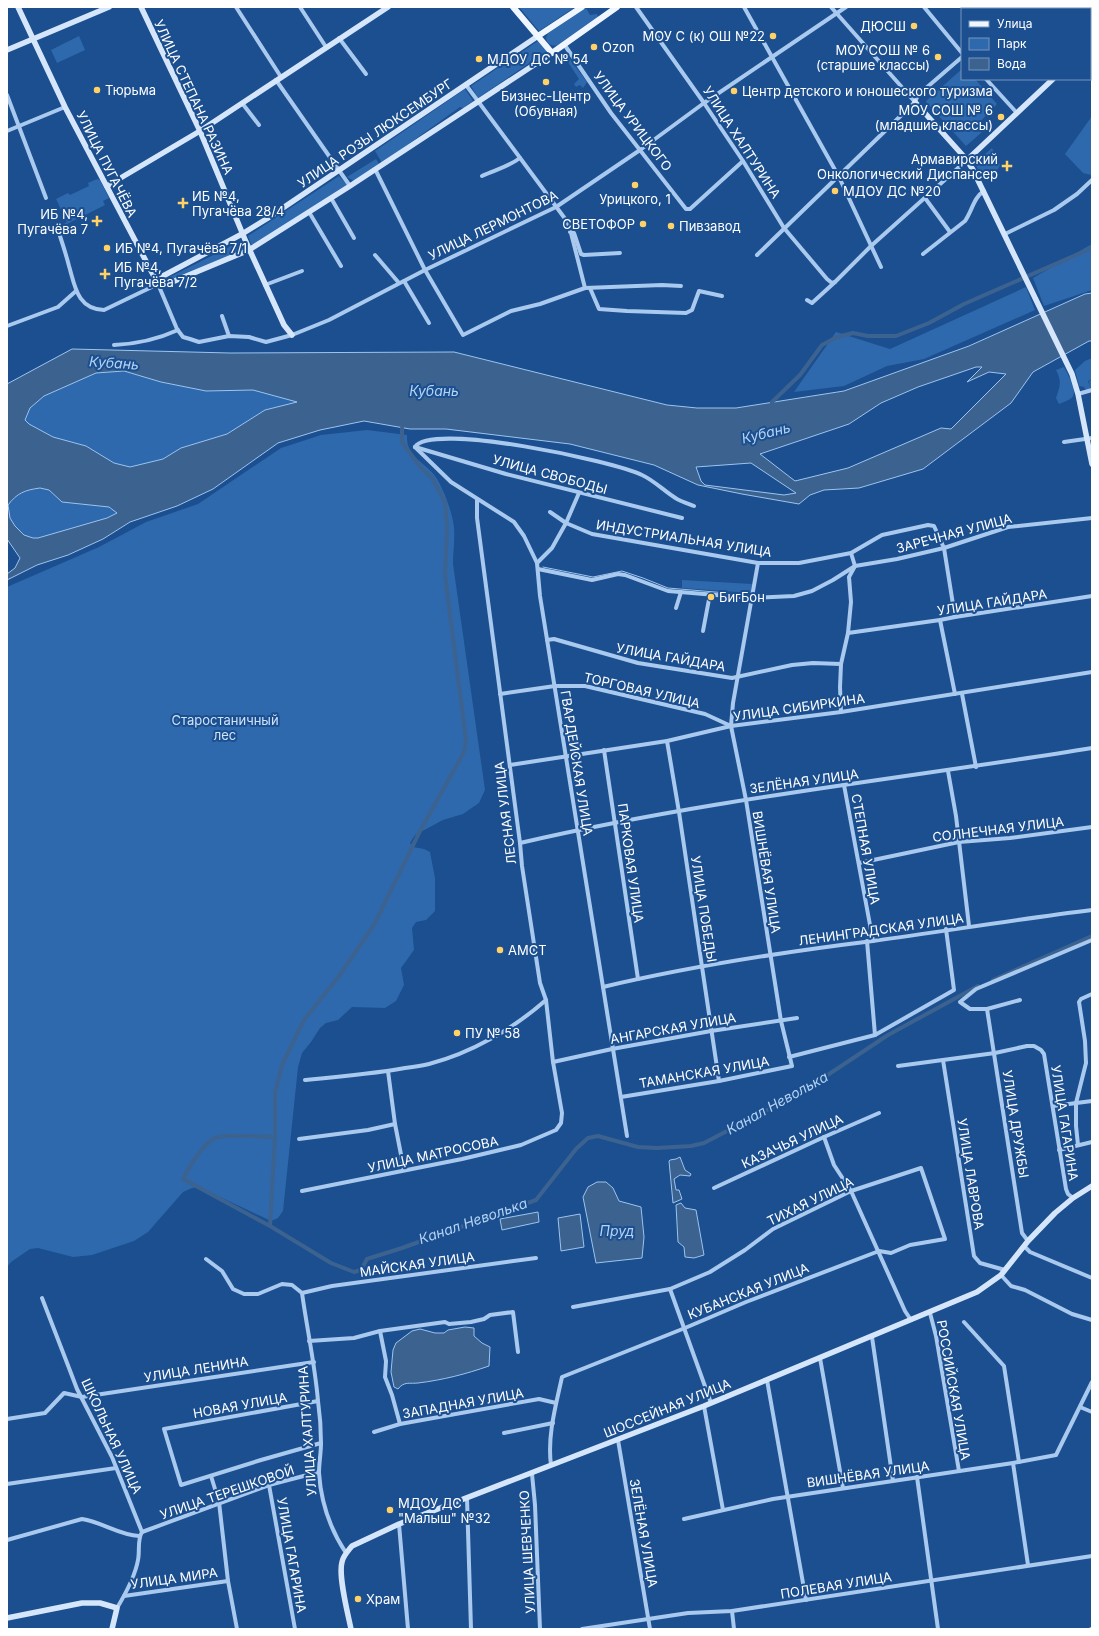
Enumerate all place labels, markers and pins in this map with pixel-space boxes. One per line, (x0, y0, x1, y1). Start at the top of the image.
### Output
place label: ДЮСШ (860, 18, 906, 34)
marker: ДЮСШ (909, 21, 919, 31)
place label: МОУ С (к) ОШ №22 (642, 28, 765, 44)
marker: МОУ С (к) ОШ №22 (768, 31, 778, 41)
place label: Ozon (602, 39, 634, 55)
marker: Ozon (589, 42, 599, 52)
place label: МОУ СОШ № 6 (старшие классы) (816, 42, 930, 73)
place label: МДОУ ДС № 54 (487, 51, 589, 67)
marker: МОУ СОШ № 6 (старшие классы) (933, 52, 943, 62)
marker: МДОУ ДС № 54 (474, 54, 484, 64)
marker: Бизнес-Центр (Обувная) (541, 77, 551, 87)
place label: Тюрьма (105, 82, 156, 98)
place label: Центр детского и юношеского туризма (742, 83, 993, 99)
marker: Тюрьма (92, 85, 102, 95)
marker: Центр детского и юношеского туризма (729, 86, 739, 96)
place label: Бизнес-Центр (Обувная) (501, 88, 591, 119)
place label: МОУ СОШ № 6 (младшие классы) (875, 102, 993, 133)
marker: МОУ СОШ № 6 (младшие классы) (996, 112, 1006, 122)
place label: Армавирский Онкологический Диспансер (817, 151, 998, 182)
marker: Армавирский Онкологический Диспансер (1001, 160, 1013, 172)
marker: Урицкого, 1 (630, 180, 640, 190)
place label: МДОУ ДС №20 (843, 183, 941, 199)
marker: МДОУ ДС №20 (830, 186, 840, 196)
place label: ИБ №4, Пугачёва 28/4 (192, 188, 284, 219)
place label: Урицкого, 1 (599, 191, 671, 207)
marker: ИБ №4, Пугачёва 28/4 (177, 197, 189, 209)
place label: ИБ №4, Пугачёва 7 (17, 206, 88, 237)
marker: ИБ №4, Пугачёва 7 (91, 215, 103, 227)
place label: СВЕТОФОР (562, 216, 635, 232)
place label: Пивзавод (679, 218, 741, 234)
marker: СВЕТОФОР (638, 219, 648, 229)
marker: Пивзавод (666, 221, 676, 231)
place label: ИБ №4, Пугачёва 7/1 (115, 240, 247, 256)
marker: ИБ №4, Пугачёва 7/1 (102, 243, 112, 253)
place label: ИБ №4, Пугачёва 7/2 (114, 259, 197, 290)
marker: ИБ №4, Пугачёва 7/2 (99, 268, 111, 280)
place label: БигБон (719, 589, 765, 605)
marker: БигБон (706, 592, 716, 602)
place label: АМСТ (508, 942, 547, 958)
marker: АМСТ (495, 945, 505, 955)
place label: ПУ № 58 (465, 1025, 520, 1041)
marker: ПУ № 58 (452, 1028, 462, 1038)
place label: МДОУ ДС "Малыш" №32 (398, 1495, 491, 1526)
marker: МДОУ ДС "Малыш" №32 (385, 1505, 395, 1515)
place label: Храм (366, 1591, 400, 1607)
marker: Храм (353, 1594, 363, 1604)

